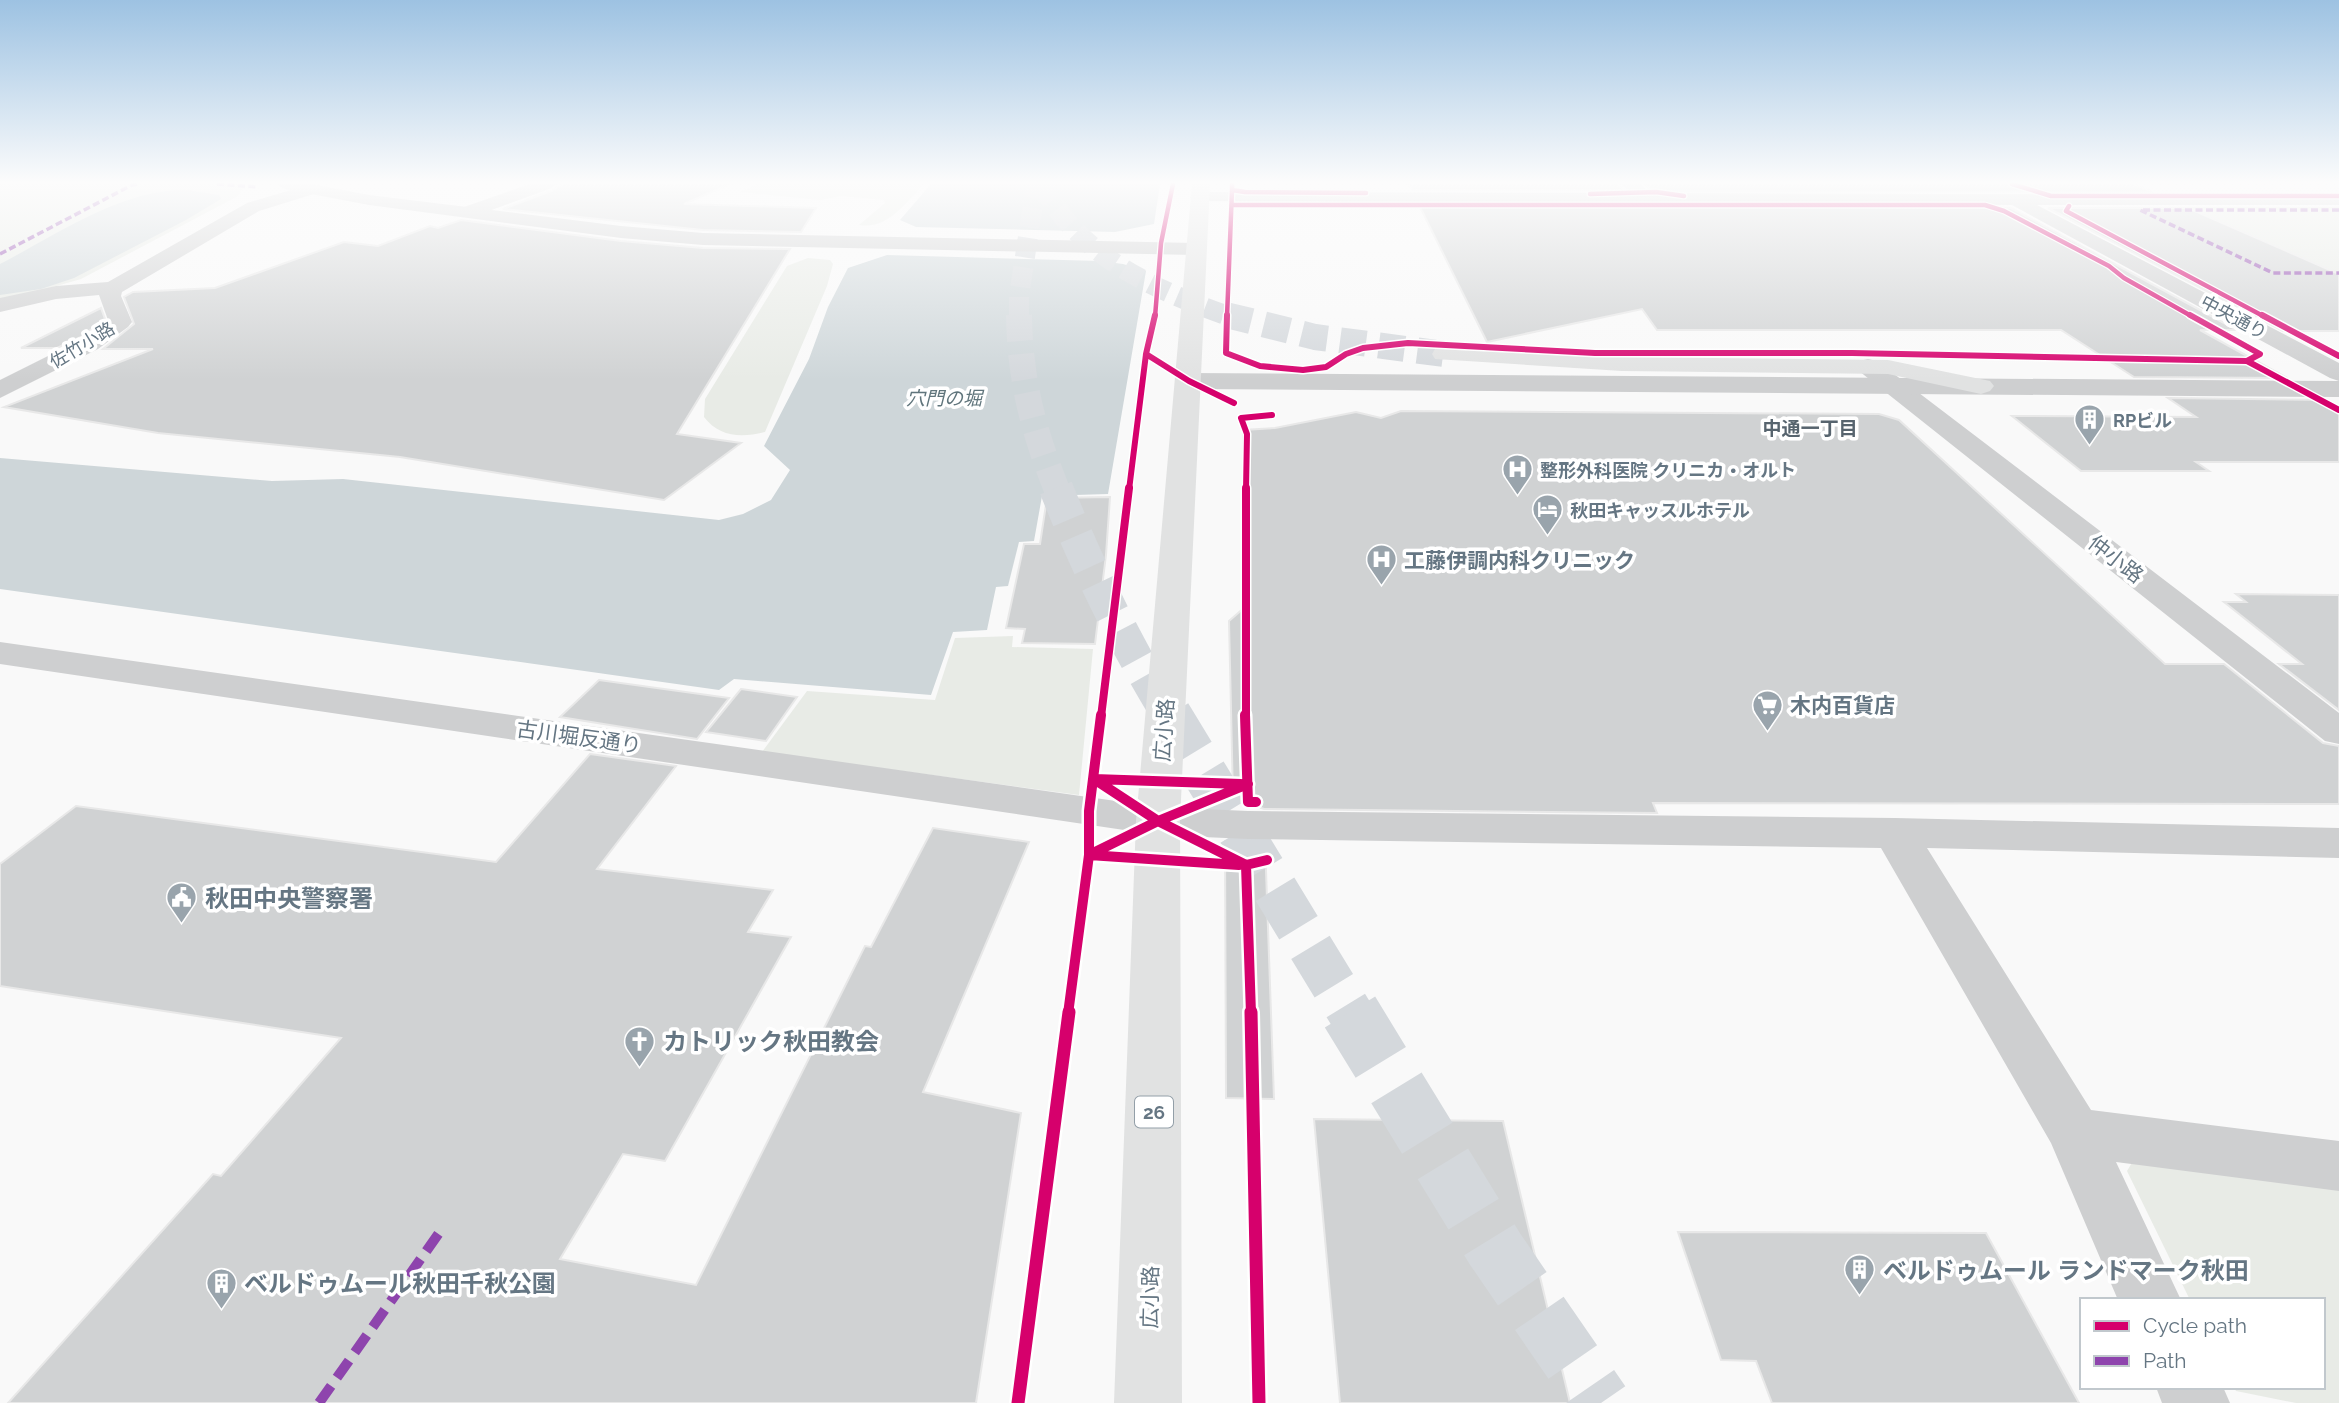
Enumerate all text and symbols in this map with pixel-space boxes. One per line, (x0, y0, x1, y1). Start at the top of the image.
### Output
street label: 中央通り (2197, 291, 2271, 343)
street label: 佐竹小路 (46, 317, 118, 373)
water label: 穴門の堀 (906, 387, 985, 409)
building icon: RPビル (2073, 403, 2107, 447)
place label: RPビル (2113, 410, 2172, 431)
district label: 中通一丁目 (1762, 417, 1858, 439)
hospital icon: 整形外科医院 クリニカ・オルト (1500, 453, 1534, 497)
place label: 整形外科医院 クリニカ・オルト (1540, 460, 1796, 481)
hotel icon: 秋田キャッスルホテル (1530, 493, 1564, 537)
place label: 秋田キャッスルホテル (1570, 500, 1750, 521)
street label: 仲小路 (2083, 530, 2149, 588)
hospital icon: 工藤伊調内科クリニック (1364, 543, 1398, 587)
place label: 工藤伊調内科クリニック (1404, 548, 1635, 573)
supermarket icon: 木内百貨店 (1750, 688, 1784, 732)
place label: 木内百貨店 (1790, 693, 1895, 718)
street label: 広小路 (1149, 698, 1179, 762)
street label: 古川堀反通り (515, 716, 643, 758)
public building icon: 秋田中央警察署 (165, 881, 199, 925)
place label: 秋田中央警察署 (205, 884, 373, 913)
church icon: カトリック秋田教会 (623, 1024, 657, 1068)
place label: カトリック秋田教会 (663, 1027, 879, 1056)
road number: 26 (1135, 1096, 1173, 1128)
building icon: ベルドゥムール ランドマーク秋田 (1843, 1253, 1877, 1297)
place label: ベルドゥムール ランドマーク秋田 (1883, 1256, 2249, 1285)
street label: 広小路 (1137, 1265, 1163, 1329)
building icon: ベルドゥムール秋田千秋公園 (204, 1266, 238, 1310)
place label: ベルドゥムール秋田千秋公園 (244, 1269, 556, 1298)
legend (2080, 1298, 2325, 1389)
text: Cycle path (2143, 1313, 2247, 1338)
text: Path (2143, 1348, 2187, 1373)

